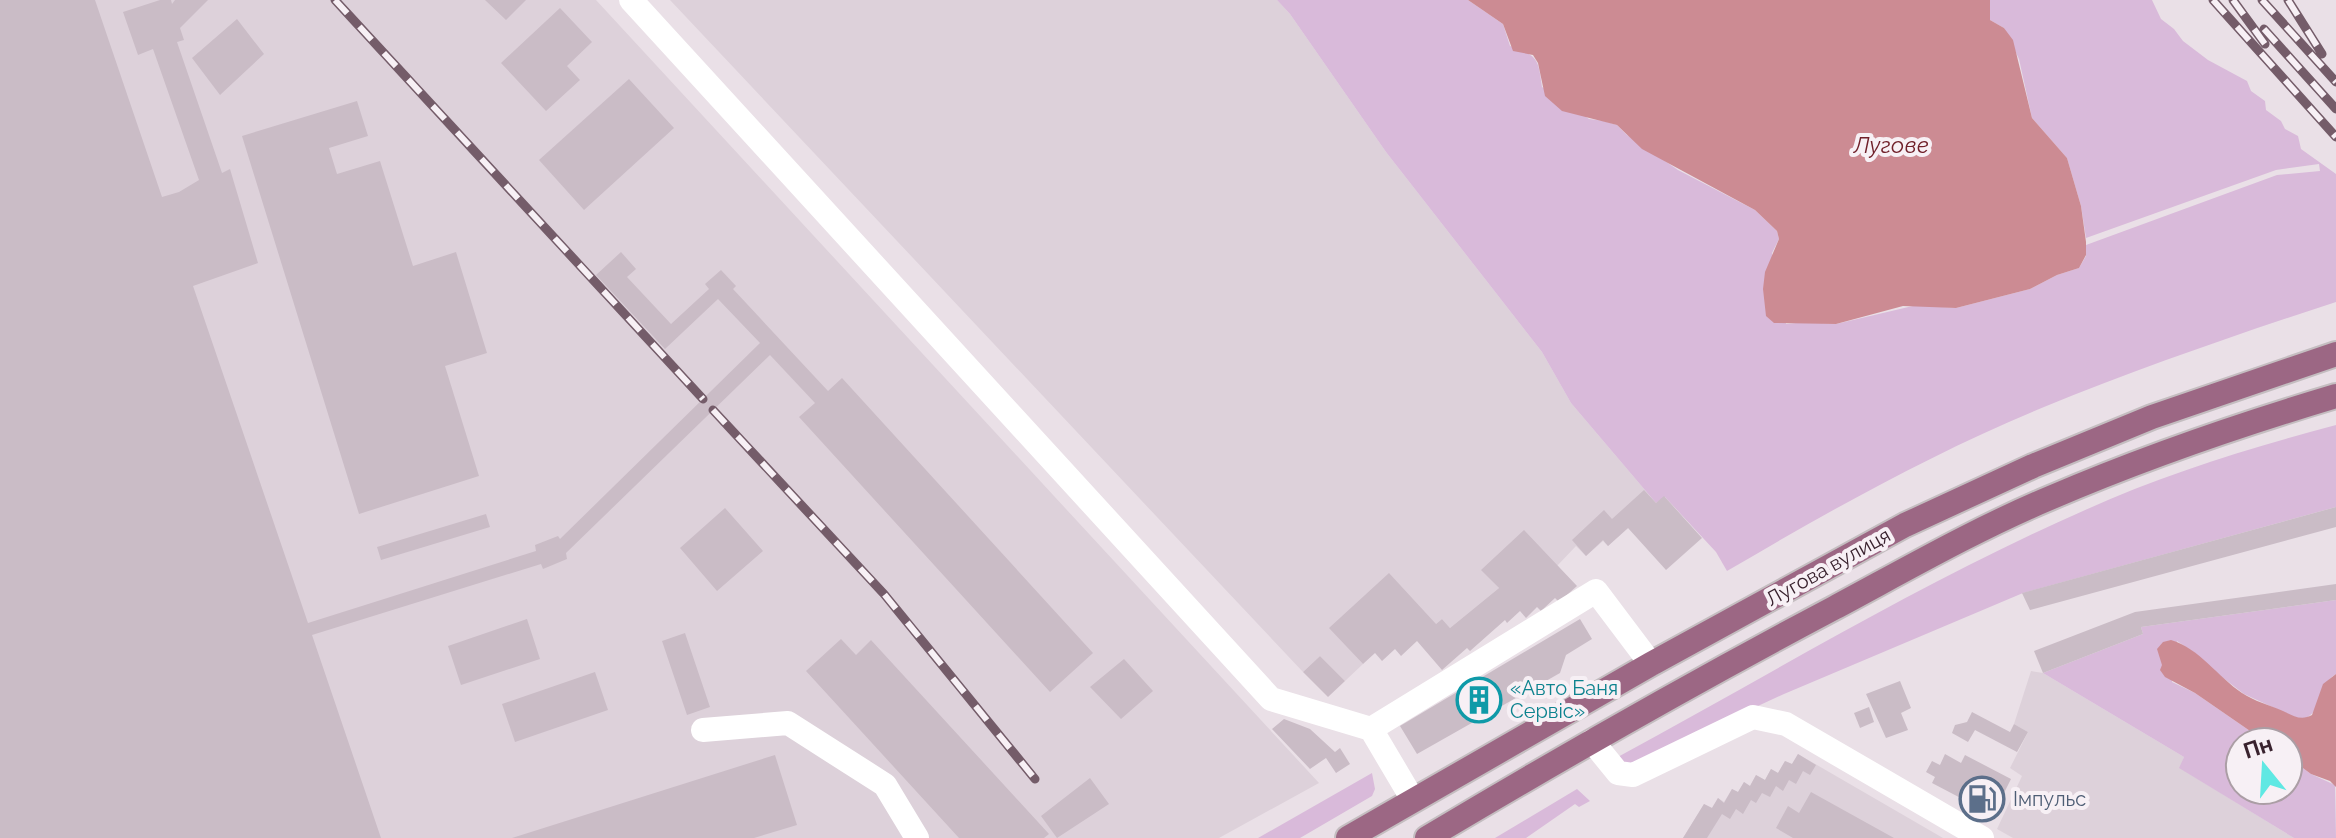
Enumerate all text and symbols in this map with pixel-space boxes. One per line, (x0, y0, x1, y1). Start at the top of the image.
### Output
water label: Лугове (1852, 132, 1929, 158)
street label: Лугова вулиця (1761, 523, 1895, 611)
building icon: «Авто Баня Сервіс» (1455, 676, 1503, 724)
place label: «Авто Баня Сервіс» (1510, 676, 1618, 723)
north arrow (2224, 726, 2304, 806)
text: Пн (2240, 730, 2276, 764)
fuel station icon: Імпульс (1958, 775, 2006, 823)
place label: Імпульс (2013, 787, 2086, 811)

